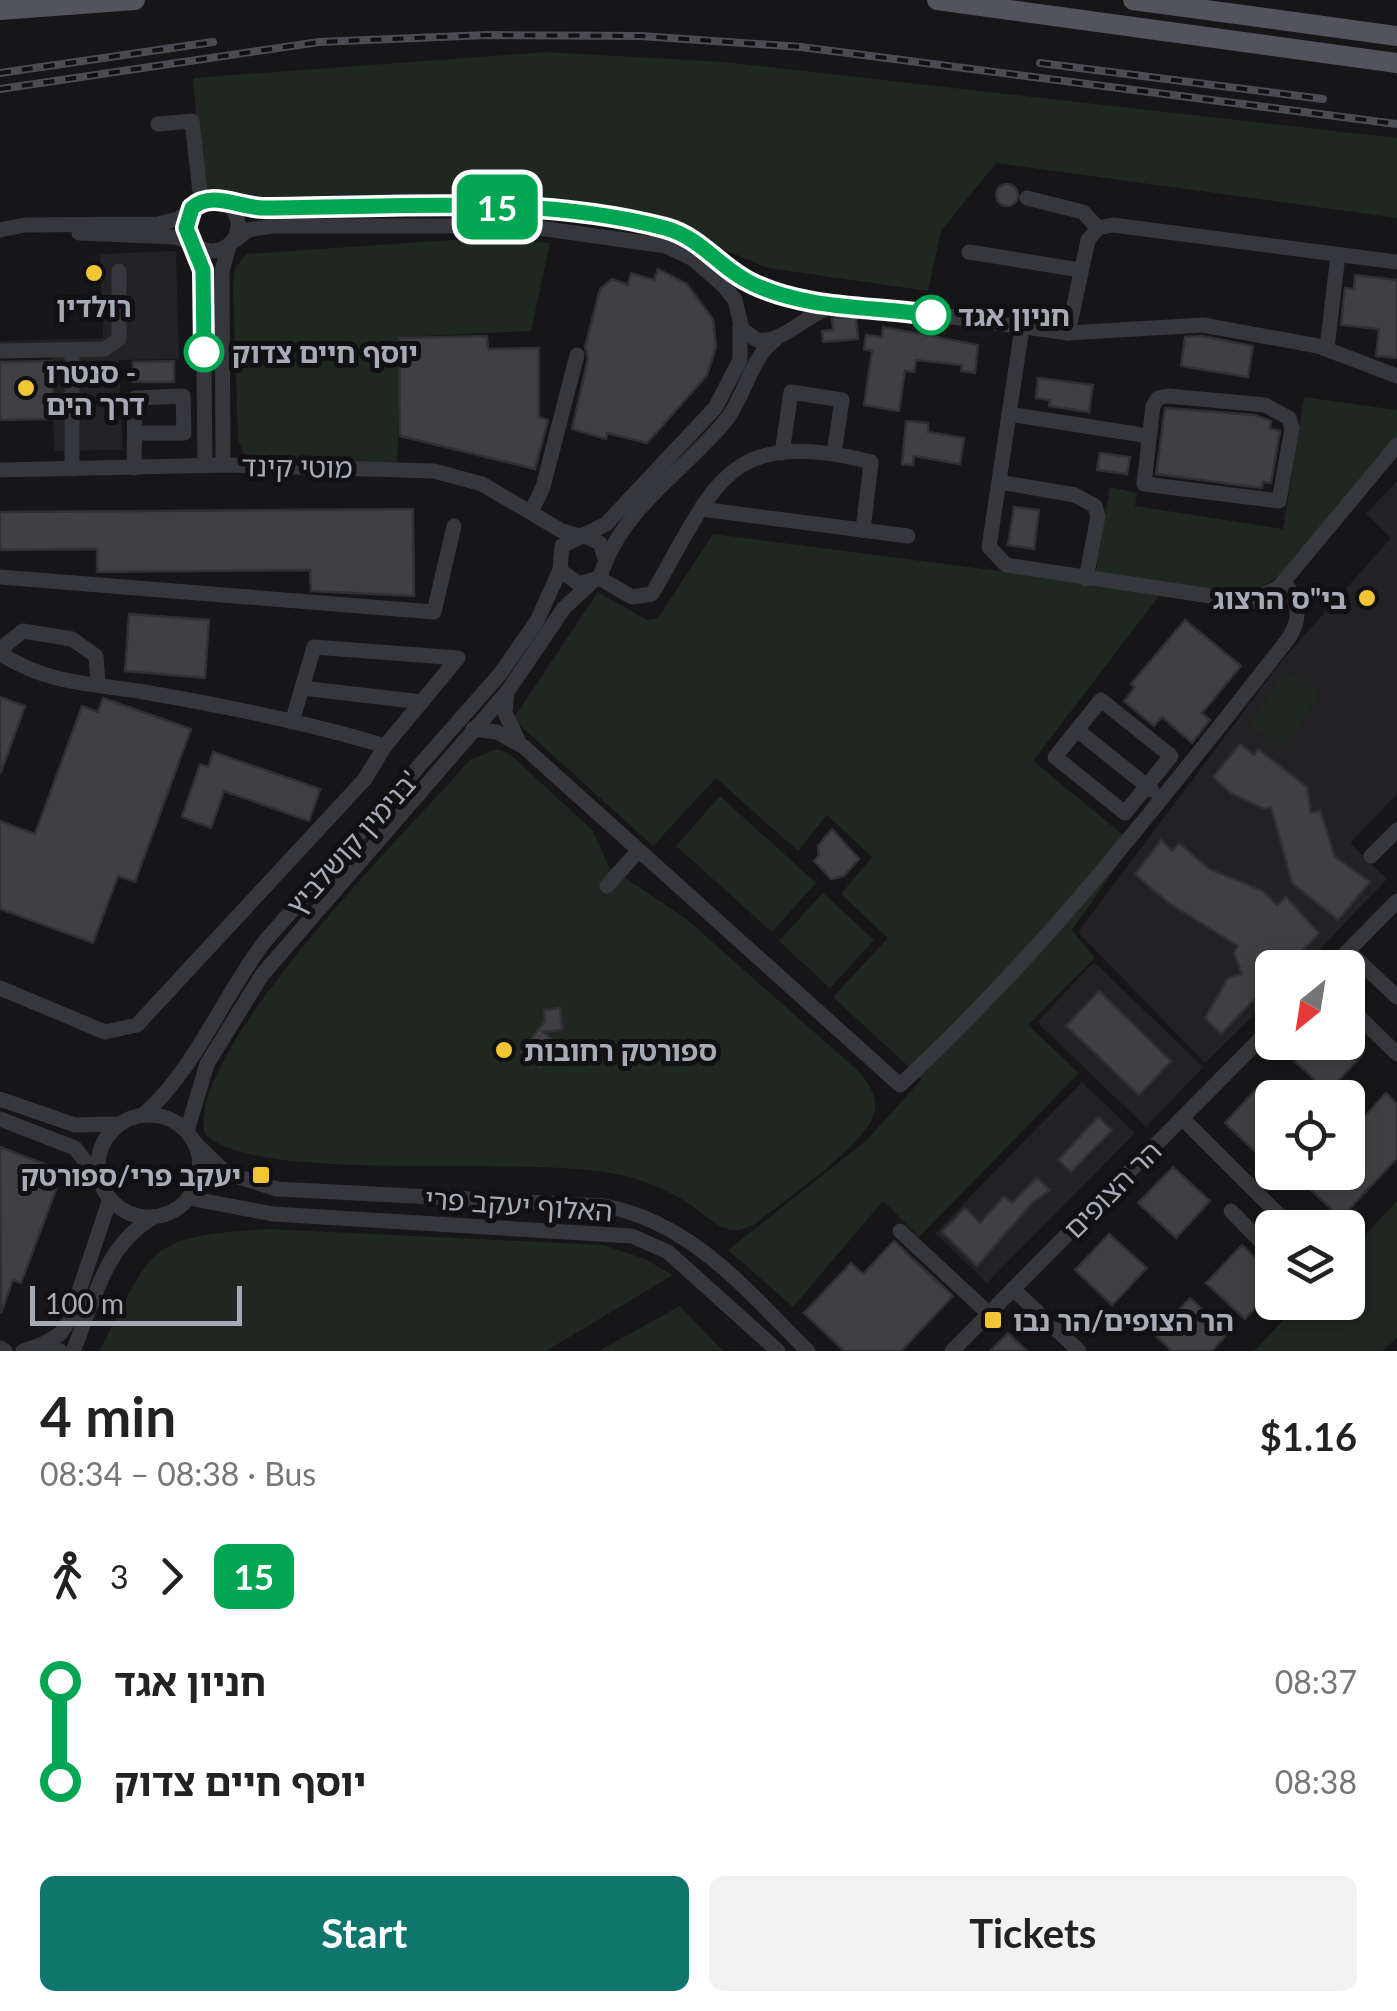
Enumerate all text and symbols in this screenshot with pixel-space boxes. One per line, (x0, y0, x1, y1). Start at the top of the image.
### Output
line badge: 15 (452, 174, 542, 240)
text: 15 (477, 186, 517, 228)
marker: רולדין (83, 262, 105, 284)
place label: רולדין (56, 289, 132, 323)
marker: חניון אגד (912, 296, 950, 334)
place label: חניון אגד (958, 298, 1070, 332)
marker: יוסף חיים צדוק (185, 333, 223, 371)
place label: יוסף חיים צדוק (232, 335, 418, 369)
place label: סנטרו - דרך הים (46, 355, 145, 421)
marker: סנטרו - דרך הים (15, 377, 37, 399)
street label: מוטי קינד (241, 448, 353, 484)
place label: בי"ס הרצוג (1213, 581, 1347, 615)
marker: בי"ס הרצוג (1356, 587, 1378, 609)
street label: בנימין קושלביץ' (278, 763, 426, 921)
north arrow (1255, 950, 1365, 1060)
map controls (1255, 950, 1365, 1320)
place label: ספורטק רחובות (524, 1033, 717, 1067)
marker: ספורטק רחובות (493, 1039, 515, 1061)
button: locate (1255, 1080, 1365, 1190)
street label: הר הצופים (1056, 1133, 1168, 1245)
place label: יעקב פרי/ספורטק (21, 1158, 241, 1192)
marker: יעקב פרי/ספורטק (250, 1164, 272, 1186)
street label: האלוף יעקב פרי (424, 1180, 614, 1228)
button: layers (1255, 1210, 1365, 1320)
scale bar (30, 1281, 242, 1326)
text: 100 m (45, 1286, 124, 1320)
place label: הר הצופים/הר נבו (1013, 1303, 1234, 1337)
marker: הר הצופים/הר נבו (982, 1309, 1004, 1331)
text: 4 min (40, 1383, 176, 1449)
text: $1.16 (1260, 1413, 1357, 1459)
text: 08:34 – 08:38 · Bus (40, 1454, 316, 1493)
icon: walk (40, 1549, 95, 1604)
icon: forward (144, 1549, 199, 1604)
text: 15 (234, 1555, 274, 1597)
text: 3 (110, 1557, 129, 1596)
text: חניון אגד (114, 1658, 266, 1704)
text: 08:37 (1275, 1662, 1357, 1701)
text: יוסף חיים צדוק (114, 1758, 366, 1804)
text: 08:38 (1275, 1762, 1357, 1801)
button: Start (40, 1876, 689, 1991)
button: Tickets (709, 1876, 1357, 1991)

